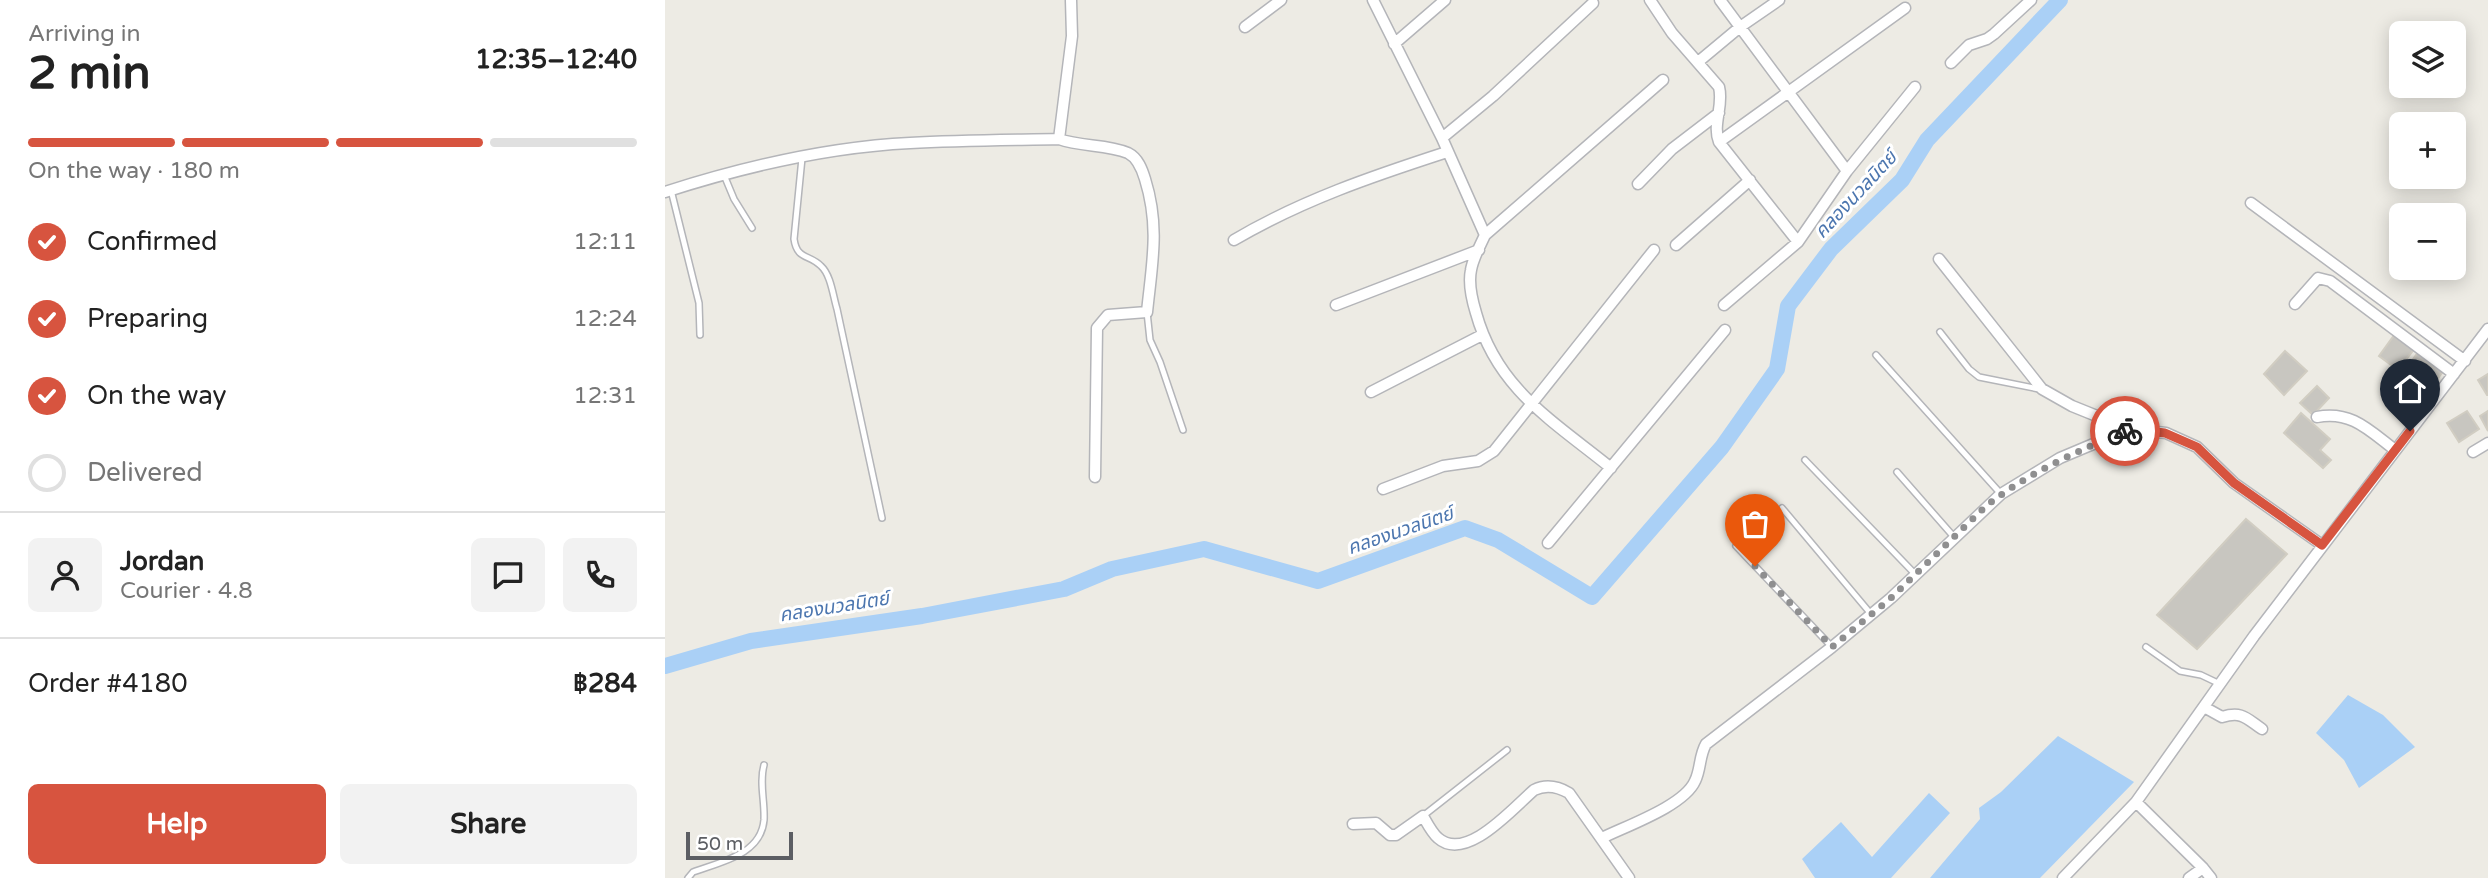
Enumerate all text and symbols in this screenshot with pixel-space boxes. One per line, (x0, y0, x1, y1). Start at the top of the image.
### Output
text: Arriving in (28, 20, 141, 48)
map controls (2389, 21, 2466, 280)
button: layers (2389, 21, 2466, 98)
text: 12:35–12:40 (475, 44, 637, 75)
text: 2 min (28, 46, 151, 101)
button: + (2389, 112, 2466, 189)
water label: คลองนวลนิตย์ (1810, 144, 1904, 243)
text: On the way · 180 m (28, 157, 240, 185)
button: − (2389, 203, 2466, 280)
icon: check (28, 223, 66, 261)
text: Confirmed (87, 226, 217, 257)
text: 12:11 (573, 228, 637, 256)
icon: check (28, 300, 66, 338)
text: Preparing (87, 303, 208, 334)
text: 12:24 (573, 305, 637, 333)
pin (2380, 359, 2440, 431)
icon: home (2391, 370, 2429, 408)
icon: check (28, 377, 66, 415)
text: On the way (87, 380, 227, 411)
text: 12:31 (573, 382, 637, 410)
courier (2090, 396, 2160, 466)
icon: bike (2106, 412, 2144, 450)
text: Delivered (87, 457, 203, 488)
pin (1725, 494, 1785, 566)
water label: คลองนวลนิตย์ (1345, 501, 1460, 559)
icon: bag (1736, 505, 1774, 543)
button: person (28, 538, 102, 612)
button: chat (471, 538, 545, 612)
button: phone (563, 538, 637, 612)
text: Jordan (120, 546, 204, 577)
text: Courier · 4.8 (120, 577, 253, 605)
water label: คลองนวลนิตย์ (778, 587, 895, 626)
text: Order #4180 (28, 668, 188, 699)
text: ฿284 (573, 668, 637, 699)
button: Help (28, 784, 326, 864)
button: Share (340, 784, 637, 864)
scale bar (686, 829, 793, 861)
text: 50 m (697, 833, 743, 855)

